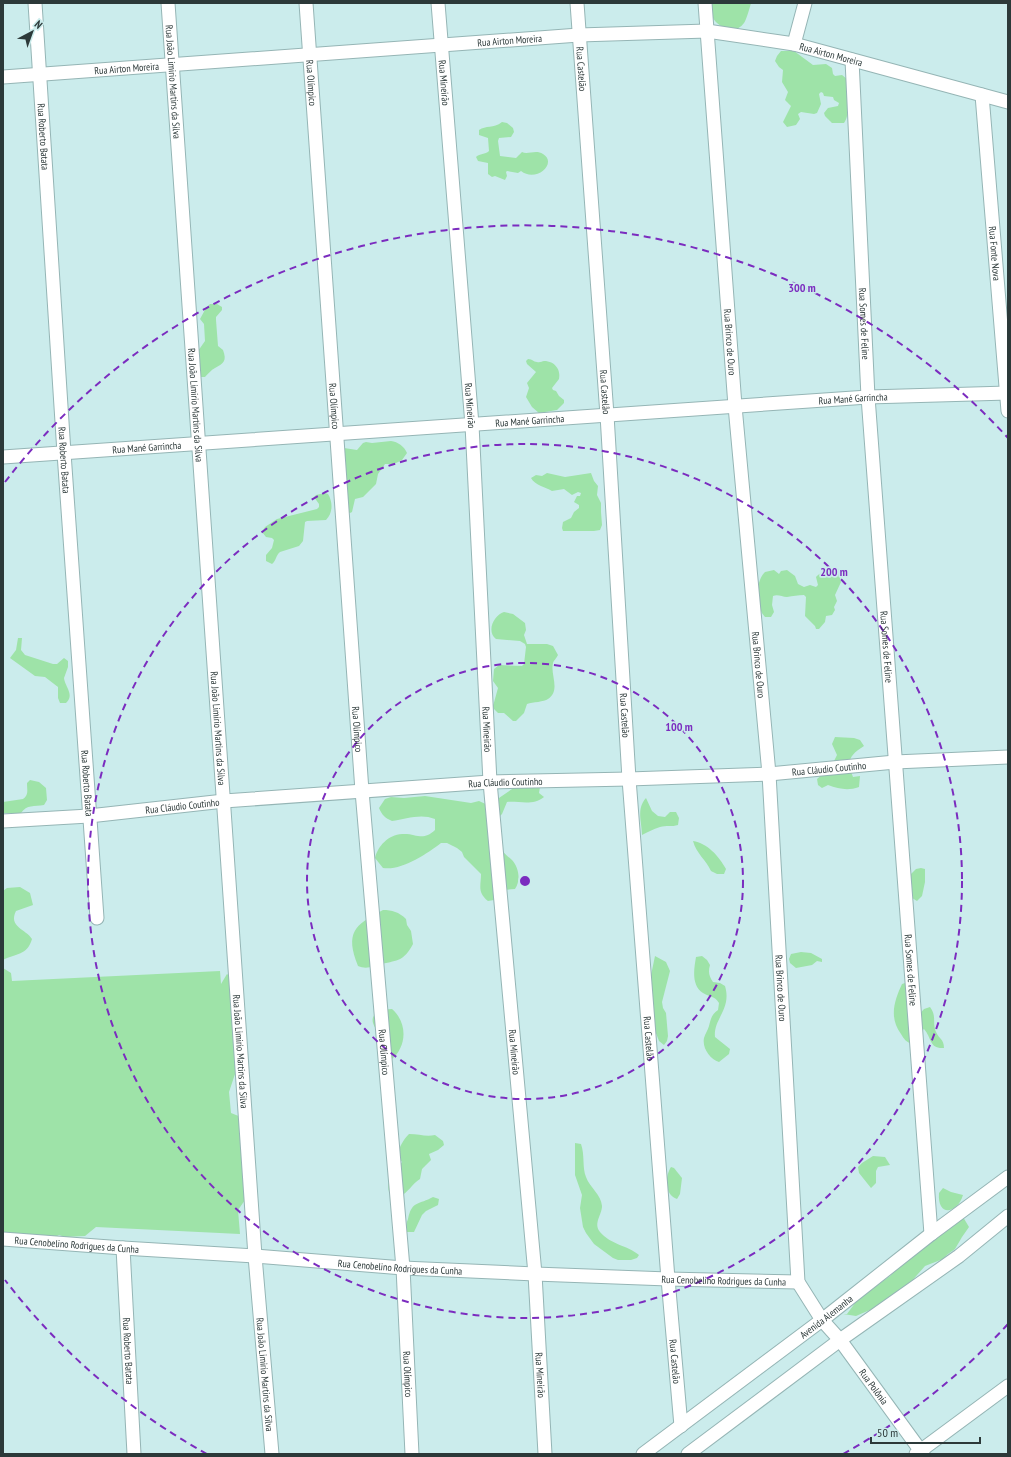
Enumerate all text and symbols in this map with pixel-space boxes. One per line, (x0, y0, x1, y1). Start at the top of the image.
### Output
north arrow (12, 12, 52, 52)
text: N (32, 17, 45, 32)
street label: Rua João Limirio Martins da Silva (163, 24, 183, 139)
street label: Rua Airton Moreira (477, 32, 543, 49)
street label: Rua Airton Moreira (798, 40, 864, 69)
street label: Rua Castelão (573, 46, 589, 92)
street label: Rua Olímpico (303, 59, 319, 106)
street label: Rua Airton Moreira (94, 60, 160, 77)
street label: Rua Mineirão (436, 60, 452, 106)
street label: Rua Roberto Batata (34, 103, 52, 171)
street label: Rua Fonte Nova (986, 226, 1003, 281)
text: 300 m (788, 280, 816, 295)
street label: Rua Somes de Feline (856, 287, 872, 360)
street label: Rua Brinco de Ouro (721, 308, 739, 376)
street label: Rua João Limirio Martins da Silva (185, 348, 206, 462)
street label: Rua Castelão (597, 369, 613, 415)
street label: Rua Mineirão (462, 382, 478, 429)
street label: Rua Olímpico (326, 383, 342, 429)
street label: Rua Mané Garrincha (818, 390, 888, 407)
street label: Rua Mané Garrincha (495, 412, 565, 430)
street label: Rua Roberto Batata (55, 426, 73, 494)
street label: Rua Mané Garrincha (112, 439, 182, 456)
text: 200 m (820, 564, 848, 579)
street label: Rua Somes de Feline (877, 611, 895, 683)
street label: Rua Brinco de Ouro (749, 631, 768, 699)
street label: Rua João Limirio Martins da Silva (207, 671, 228, 786)
street label: Rua Castelão (617, 693, 632, 738)
street label: Rua Olímpico (349, 706, 365, 753)
street label: Rua Mineirão (479, 706, 494, 752)
text: 100 m (665, 719, 693, 734)
street label: Rua Roberto Batata (78, 749, 96, 817)
street label: Rua Cláudio Coutinho (791, 759, 867, 779)
street label: Rua Cláudio Coutinho (468, 775, 543, 791)
street label: Rua Cláudio Coutinho (145, 796, 220, 817)
centre of rings (518, 874, 532, 888)
street label: Rua Somes de Feline (901, 934, 920, 1006)
street label: Rua Brinco de Ouro (772, 954, 789, 1022)
street label: Rua João Limirio Martins da Silva (230, 994, 251, 1109)
street label: Rua Castelão (641, 1016, 657, 1061)
street label: Rua Olímpico (375, 1029, 392, 1076)
street label: Rua Mineirão (506, 1029, 523, 1075)
street label: Rua Cenobelino Rodrigues da Cunha (14, 1234, 139, 1256)
street label: Rua Cenobelino Rodrigues da Cunha (337, 1257, 462, 1278)
street label: Rua Cenobelino Rodrigues da Cunha (661, 1273, 786, 1289)
street label: Avenida Alemanha (797, 1292, 856, 1341)
street label: Rua Roberto Batata (120, 1317, 136, 1385)
street label: Rua João Limirio Martins da Silva (253, 1317, 276, 1432)
street label: Rua Castelão (666, 1339, 683, 1384)
street label: Rua Olímpico (400, 1351, 415, 1397)
street label: Rua Mineirão (532, 1352, 548, 1398)
street label: Rua Polônia (856, 1366, 891, 1407)
scale bar (871, 1419, 980, 1445)
text: 50 m (877, 1425, 898, 1440)

